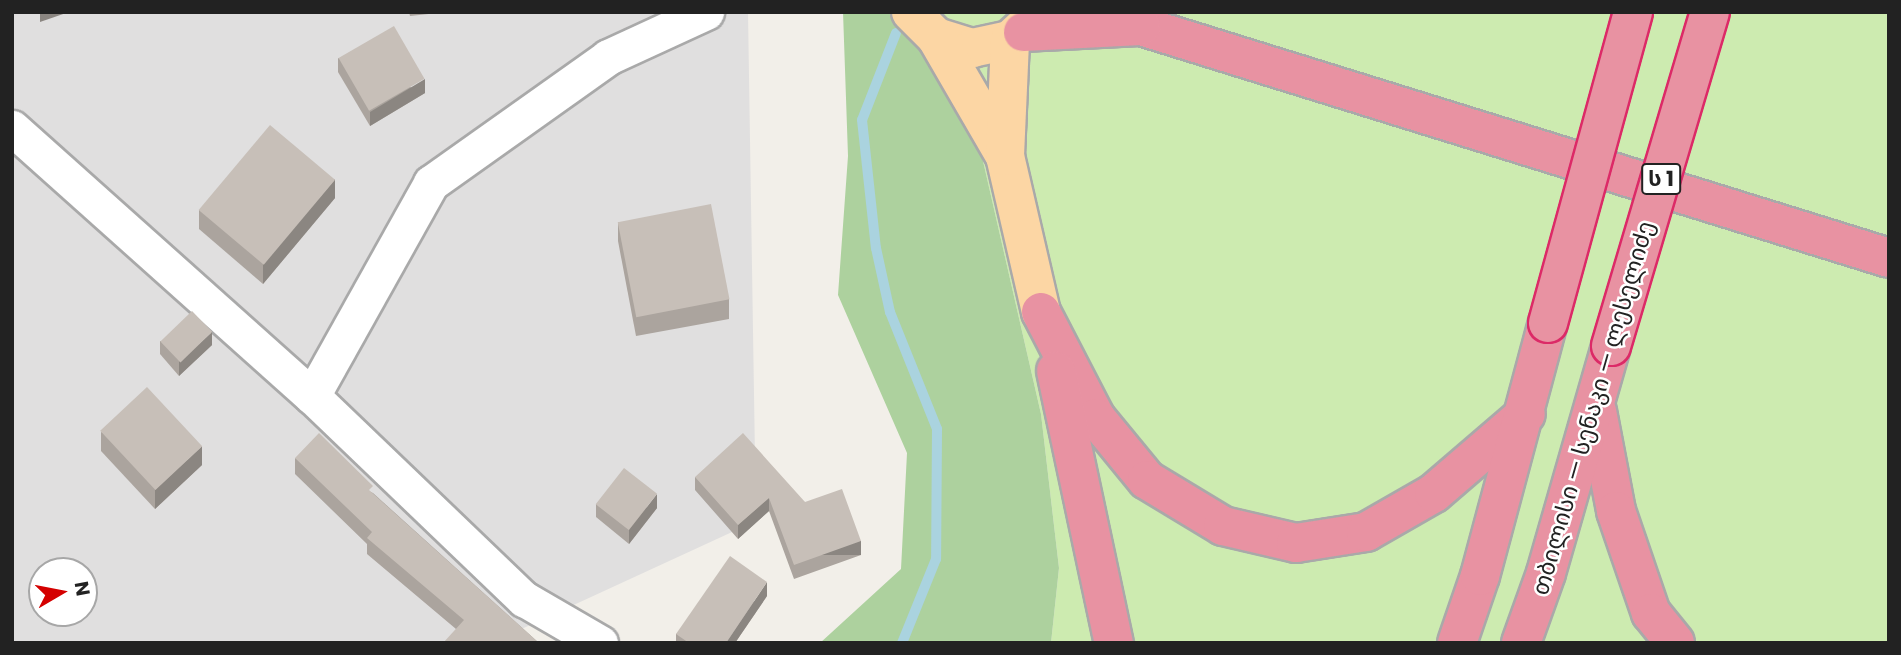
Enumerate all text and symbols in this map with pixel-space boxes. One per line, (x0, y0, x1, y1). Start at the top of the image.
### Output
road number: ს 1 (1640, 162, 1682, 196)
street label: თბილისი — სენაკი — ლესელიძე (1526, 218, 1660, 598)
north arrow (28, 557, 98, 627)
text: N (68, 579, 97, 598)

